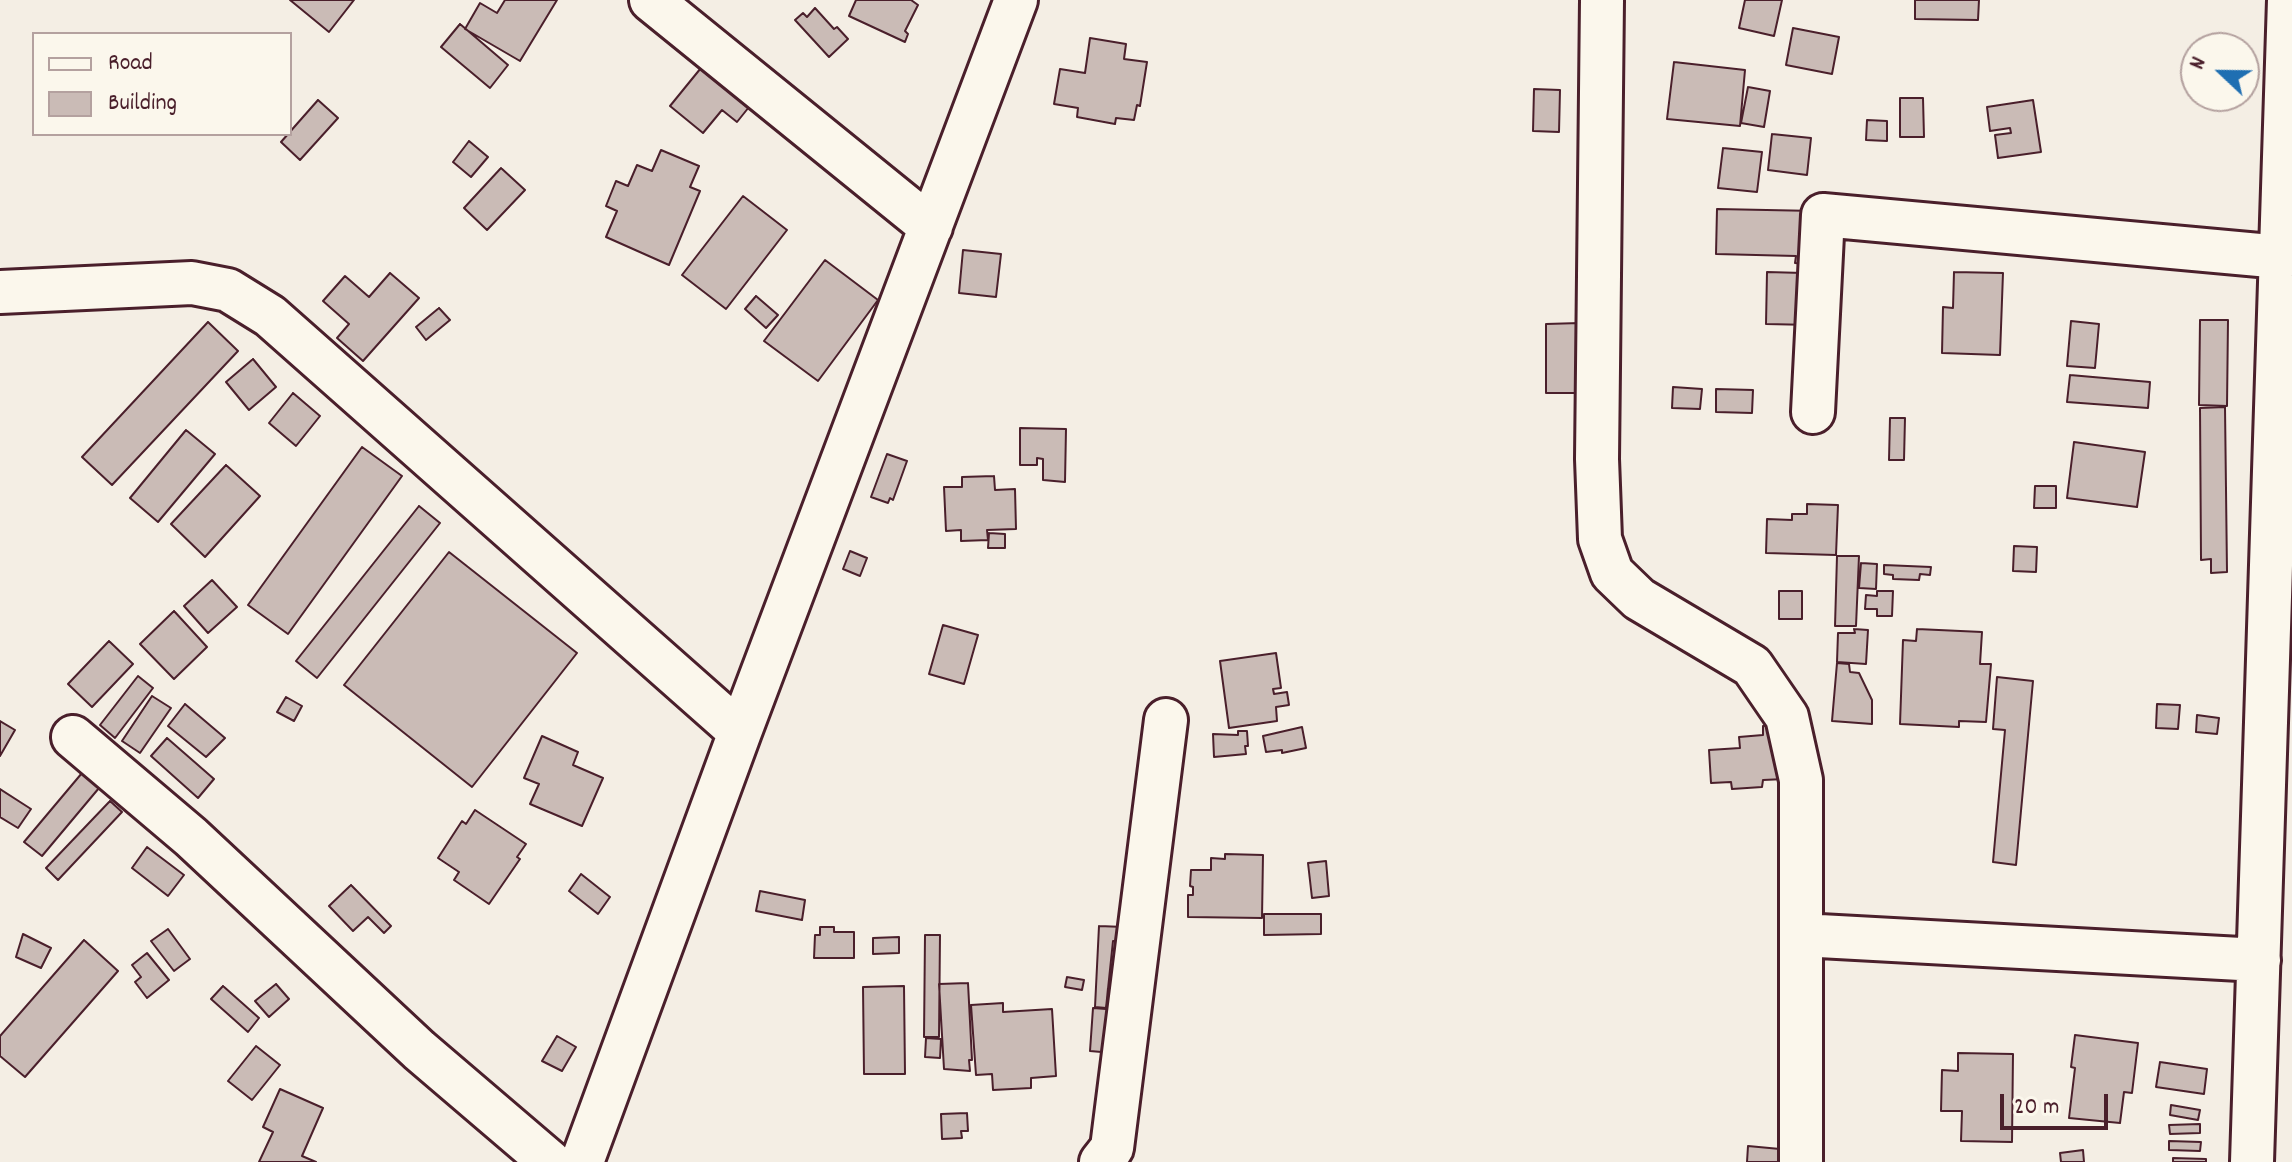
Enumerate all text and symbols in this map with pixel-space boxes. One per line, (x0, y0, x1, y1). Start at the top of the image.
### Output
legend (32, 32, 292, 136)
north arrow (2180, 32, 2260, 112)
text: Road (108, 47, 153, 81)
text: N (2183, 53, 2216, 74)
text: Building (108, 87, 177, 121)
scale bar (2004, 1078, 2112, 1128)
text: 20 m (2014, 1091, 2060, 1125)

